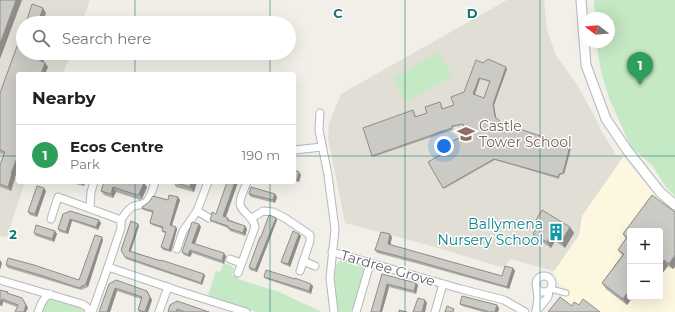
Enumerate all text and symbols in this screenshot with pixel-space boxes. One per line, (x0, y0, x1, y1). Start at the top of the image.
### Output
text: C (333, 5, 343, 21)
text: D (467, 5, 478, 21)
north arrow (579, 12, 615, 48)
search box (16, 16, 296, 60)
icon: search (30, 27, 52, 49)
text: Search here (62, 29, 151, 48)
pin: 1 (627, 52, 653, 85)
text: Nearby (32, 88, 96, 108)
place label: Castle Tower School (479, 117, 572, 151)
school or university icon: Castle Tower School (456, 124, 476, 144)
your location (434, 136, 454, 156)
text: Ecos Centre (70, 137, 164, 156)
text: 1 (42, 147, 48, 163)
text: 190 m (242, 147, 280, 163)
text: Park (70, 156, 100, 172)
place label: Ballymena Nursery School (437, 215, 543, 249)
building icon: Ballymena Nursery School (546, 222, 566, 242)
text: 2 (9, 226, 17, 242)
map controls (627, 228, 663, 300)
button: + (627, 228, 663, 264)
street label: Tardree Grove (339, 246, 437, 290)
button: − (627, 264, 663, 300)

